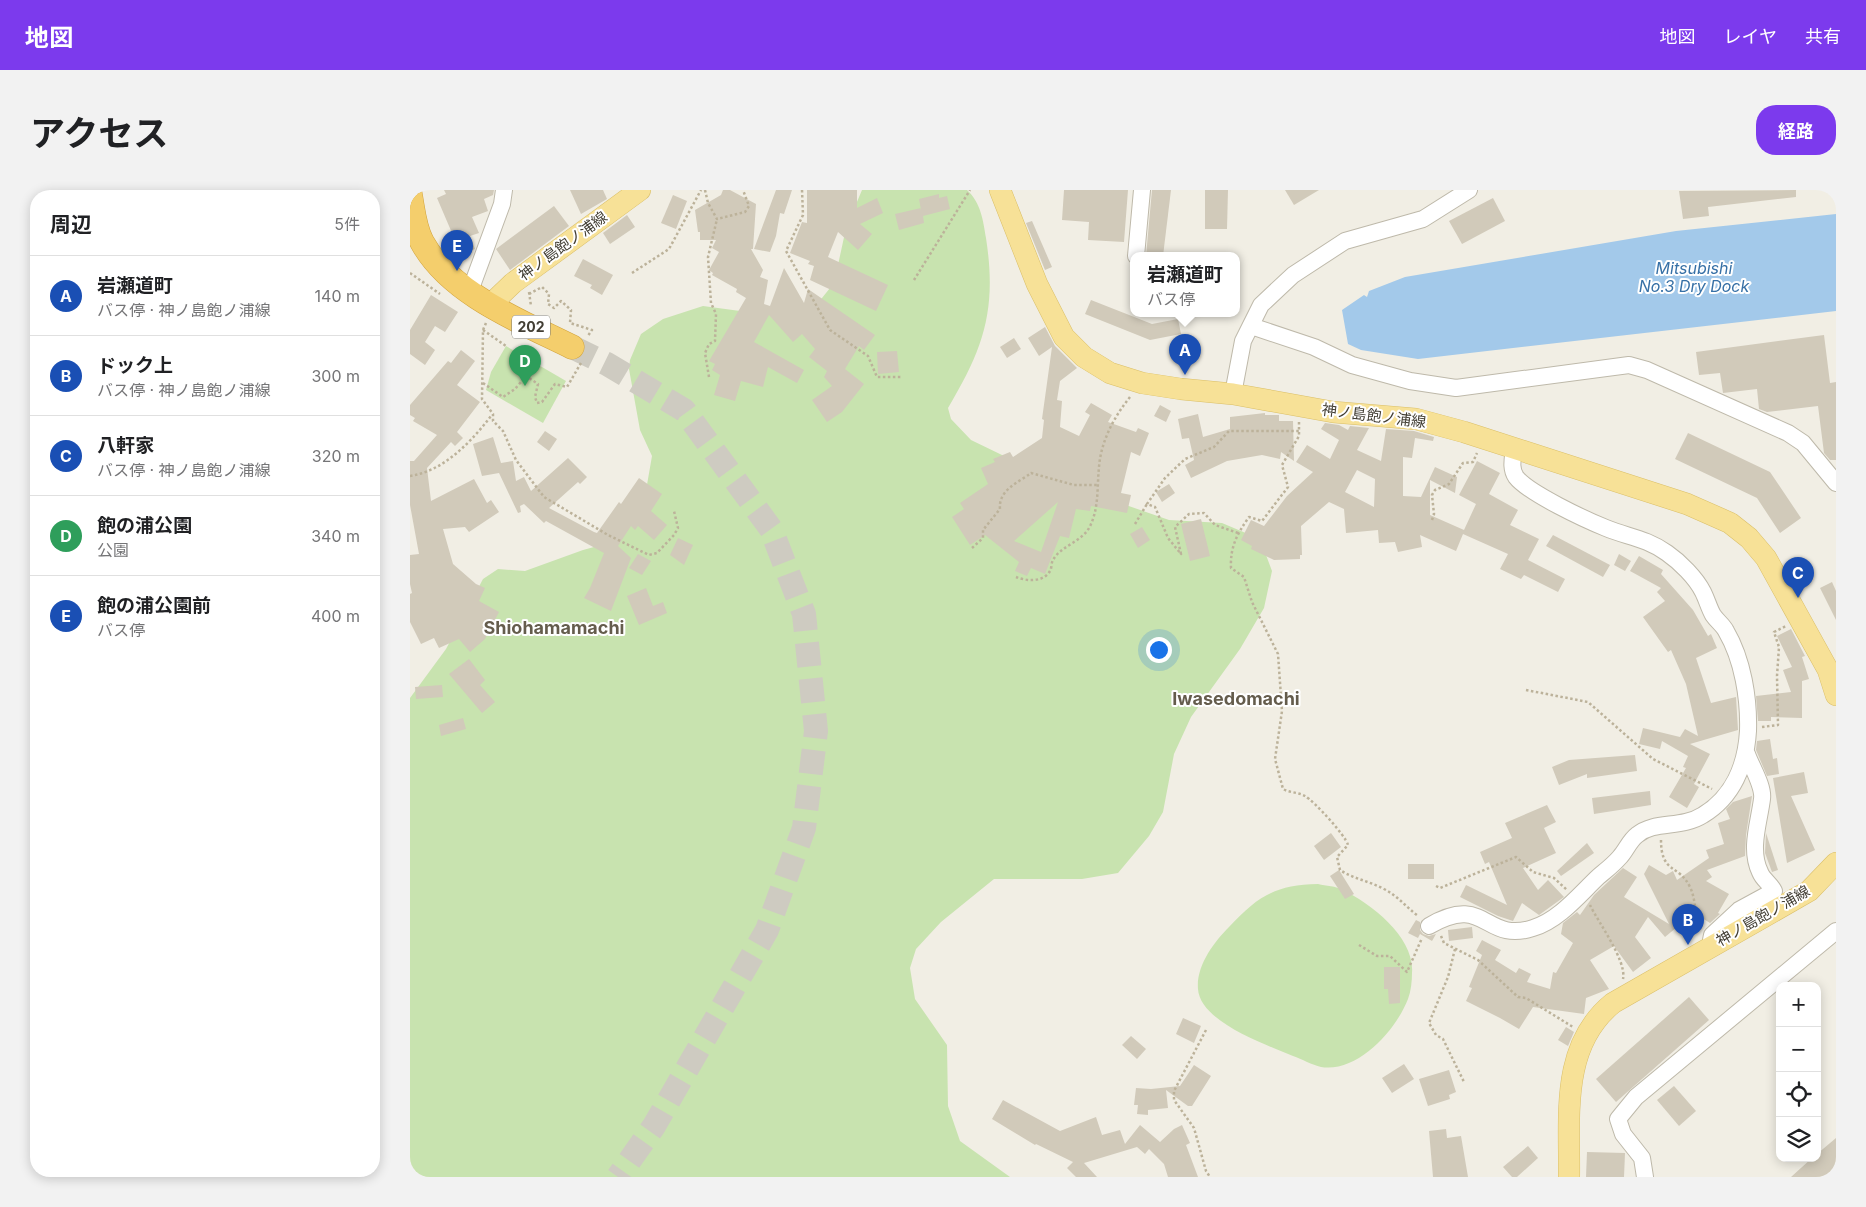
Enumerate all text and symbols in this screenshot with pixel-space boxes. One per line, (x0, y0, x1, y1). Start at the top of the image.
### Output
text: 地図 (25, 23, 73, 52)
text: 地図 (1660, 26, 1696, 47)
text: レイヤ (1724, 26, 1777, 47)
text: 共有 (1805, 26, 1841, 47)
button: 経路 (1756, 105, 1836, 155)
text: アクセス (30, 112, 168, 154)
street label: 神ノ島飽ノ浦線 (515, 207, 611, 284)
text: 周辺 (50, 212, 92, 237)
text: 5件 (334, 214, 360, 234)
pin: E (441, 230, 473, 271)
popup (1130, 252, 1240, 317)
water label: Mitsubishi No.3 Dry Dock (1639, 258, 1750, 296)
text: 岩瀬道町 (1147, 263, 1223, 286)
text: 岩瀬道町 (97, 274, 173, 297)
text: A (60, 286, 72, 306)
text: 140 m (315, 286, 360, 306)
text: バス停 (1147, 289, 1195, 309)
text: バス停 · 神ノ島飽ノ浦線 (97, 300, 271, 320)
road number: 202 (512, 315, 550, 338)
pin: A (1169, 334, 1201, 375)
pin: D (509, 345, 541, 386)
text: ドック上 (97, 354, 173, 377)
text: B (61, 366, 71, 386)
text: 300 m (311, 366, 360, 386)
text: バス停 · 神ノ島飽ノ浦線 (97, 380, 271, 400)
street label: 神ノ島飽ノ浦線 (1321, 400, 1427, 431)
text: 八軒家 (97, 434, 154, 457)
text: C (60, 446, 72, 466)
text: 320 m (312, 446, 360, 466)
text: バス停 · 神ノ島飽ノ浦線 (97, 460, 271, 480)
text: 飽の浦公園 (97, 514, 192, 537)
text: D (60, 526, 72, 546)
text: 340 m (311, 526, 360, 546)
text: 公園 (97, 540, 129, 560)
pin: C (1782, 557, 1814, 598)
text: 飽の浦公園前 (97, 594, 211, 617)
text: E (61, 606, 71, 626)
text: 400 m (311, 606, 360, 626)
district label: Shiohamamachi (484, 617, 625, 638)
text: バス停 (97, 620, 145, 640)
your location (1146, 637, 1172, 663)
district label: Iwasedomachi (1172, 688, 1300, 709)
street label: 神ノ島飽ノ浦線 (1713, 881, 1813, 950)
pin: B (1672, 904, 1704, 945)
map controls (1776, 982, 1821, 1162)
button: + (1776, 982, 1821, 1027)
button: − (1776, 1027, 1821, 1072)
button: locate (1776, 1072, 1821, 1117)
button: layers (1776, 1117, 1821, 1162)

